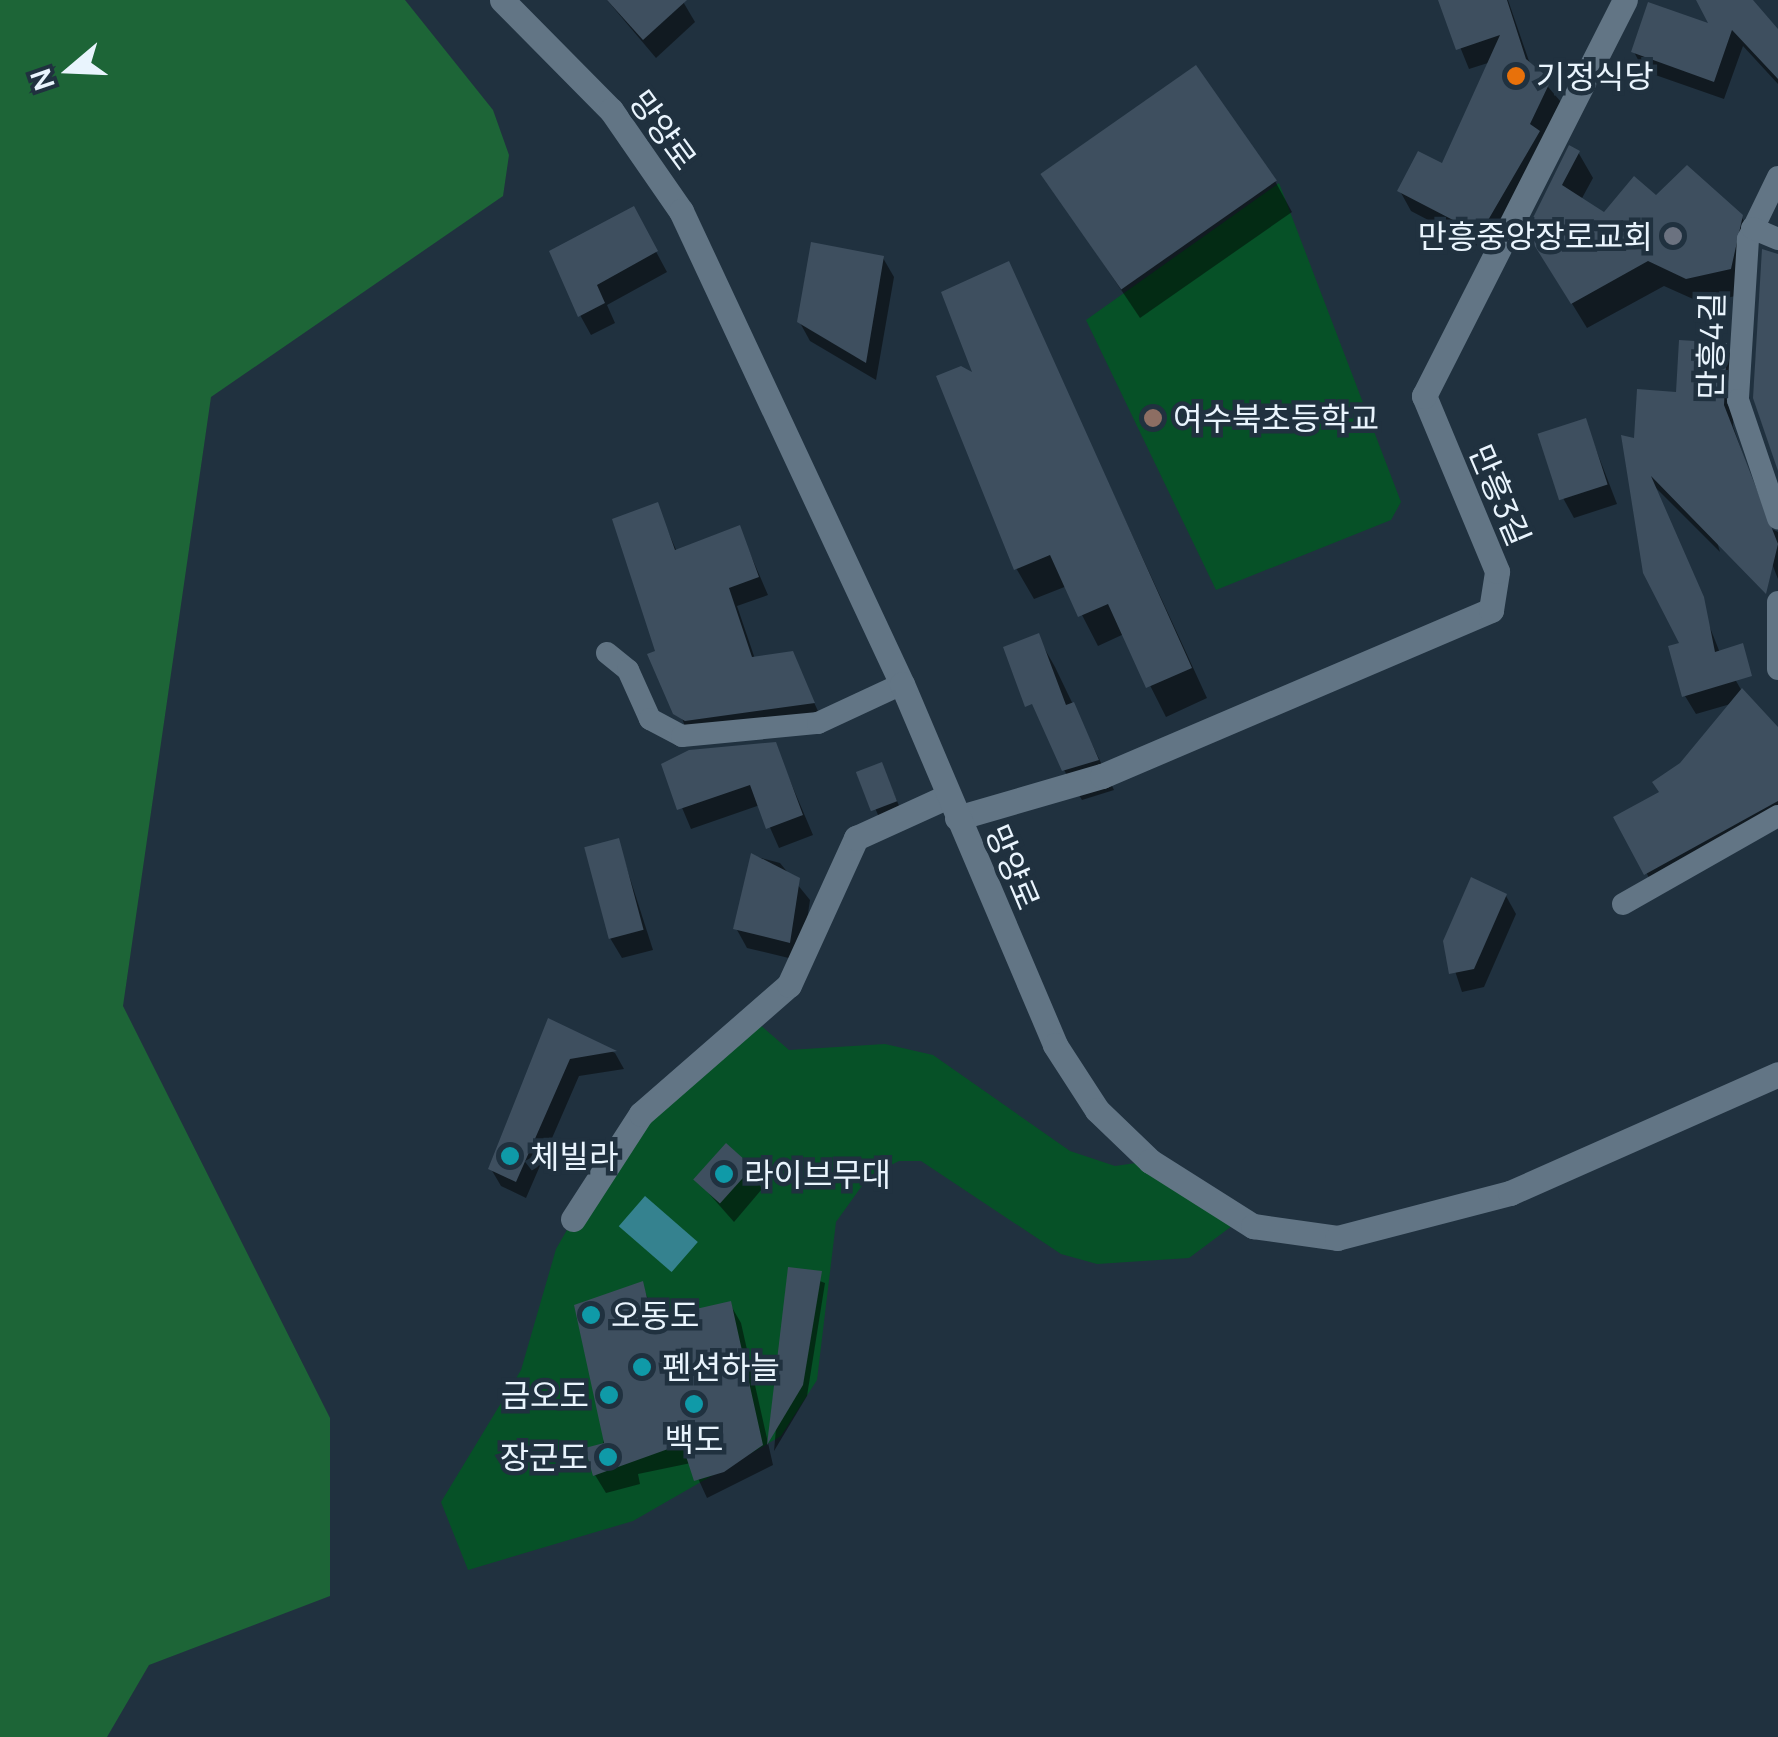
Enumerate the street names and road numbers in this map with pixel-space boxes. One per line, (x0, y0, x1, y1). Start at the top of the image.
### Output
street label: 망양로 (622, 83, 704, 177)
street label: 만흥4길 (1691, 292, 1731, 400)
street label: 만흥3길 (1462, 439, 1538, 551)
street label: 망양로 (978, 819, 1048, 915)

